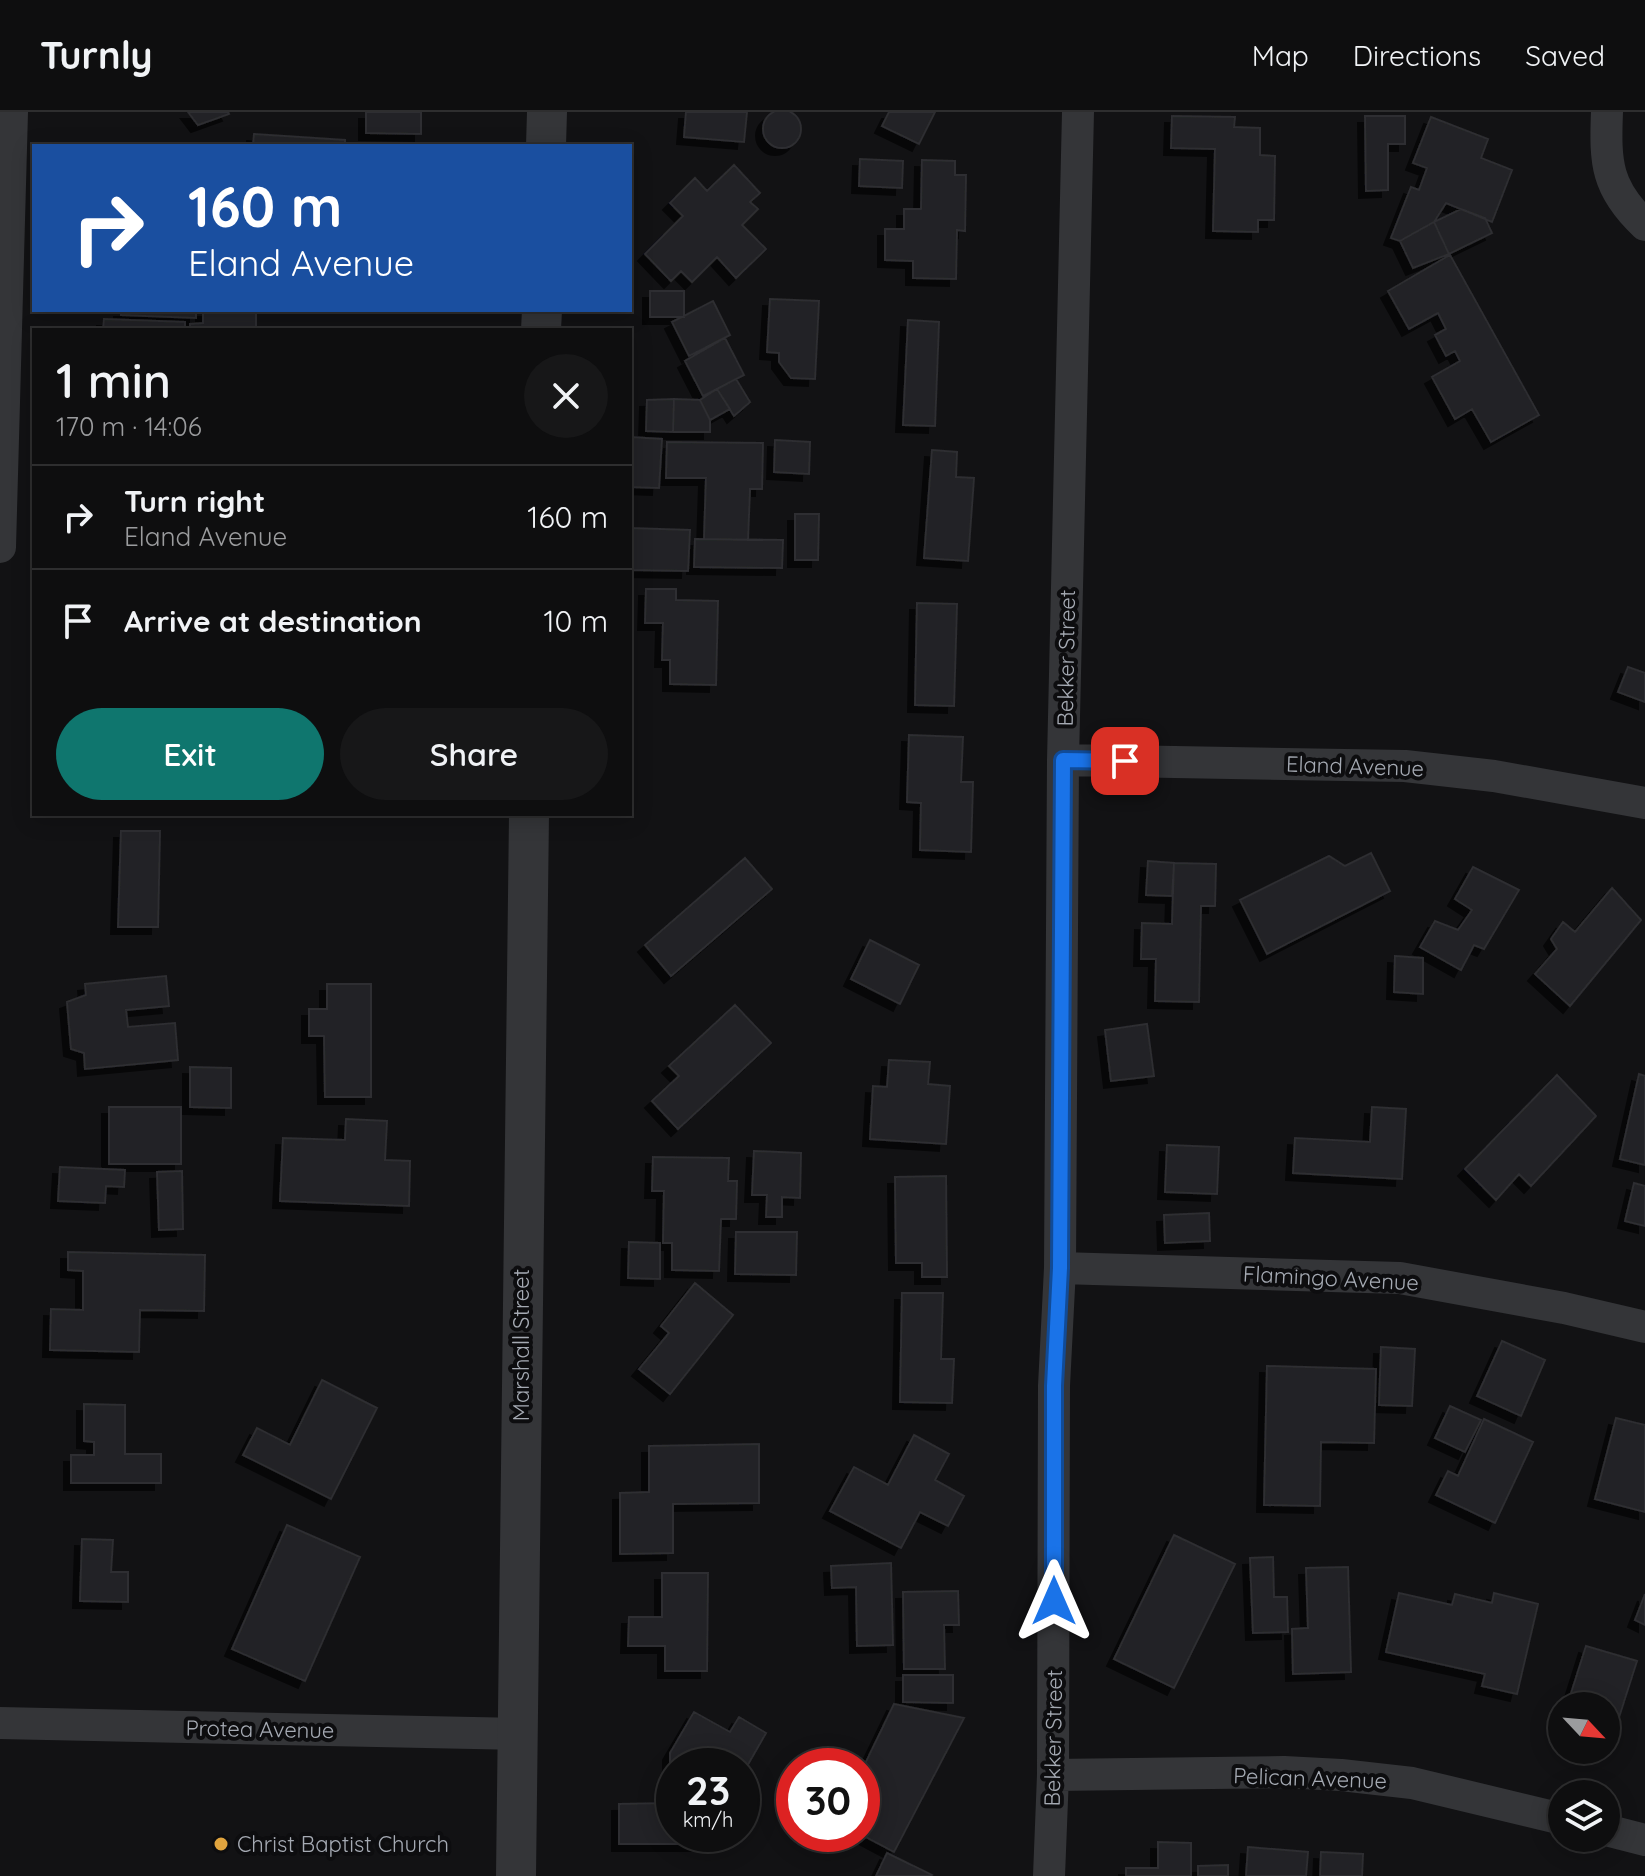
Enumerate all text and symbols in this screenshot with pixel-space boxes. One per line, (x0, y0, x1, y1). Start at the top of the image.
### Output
text: Turnly (40, 31, 153, 79)
text: Map (1252, 38, 1309, 73)
text: Directions (1353, 38, 1481, 73)
text: Saved (1525, 38, 1605, 73)
text: 160 m (188, 171, 342, 241)
icon: right (56, 176, 160, 280)
text: Eland Avenue (188, 240, 414, 285)
text: 1 min (56, 350, 171, 410)
button: close (524, 354, 608, 438)
text: 170 m · 14:06 (56, 410, 202, 443)
text: Turn right (124, 482, 265, 520)
icon: right (56, 495, 100, 539)
text: 160 m (527, 498, 608, 536)
text: Eland Avenue (124, 520, 287, 553)
street label: Bekker Street (1051, 589, 1081, 727)
icon: arrive (56, 599, 100, 643)
text: Arrive at destination (124, 602, 422, 640)
text: 10 m (544, 602, 608, 640)
button: Exit (56, 708, 324, 800)
button: Share (340, 708, 608, 800)
pin (1091, 727, 1159, 795)
icon: arrive (1103, 739, 1147, 783)
street label: Eland Avenue (1285, 750, 1425, 782)
street label: Flamingo Avenue (1242, 1259, 1420, 1297)
street label: Marshall Street (507, 1269, 535, 1421)
position arrow (1012, 1559, 1096, 1643)
street label: Bekker Street (1038, 1669, 1068, 1807)
north arrow (1548, 1692, 1620, 1764)
map controls (1548, 1692, 1620, 1852)
street label: Protea Avenue (185, 1714, 335, 1744)
speed limit sign: 30 (776, 1748, 880, 1852)
street label: Pelican Avenue (1233, 1761, 1387, 1795)
text: 23 (686, 1765, 730, 1815)
button: layers (1548, 1780, 1620, 1852)
text: km/h (683, 1807, 733, 1832)
place label: Christ Baptist Church (237, 1830, 449, 1858)
marker: Christ Baptist Church (212, 1835, 230, 1853)

